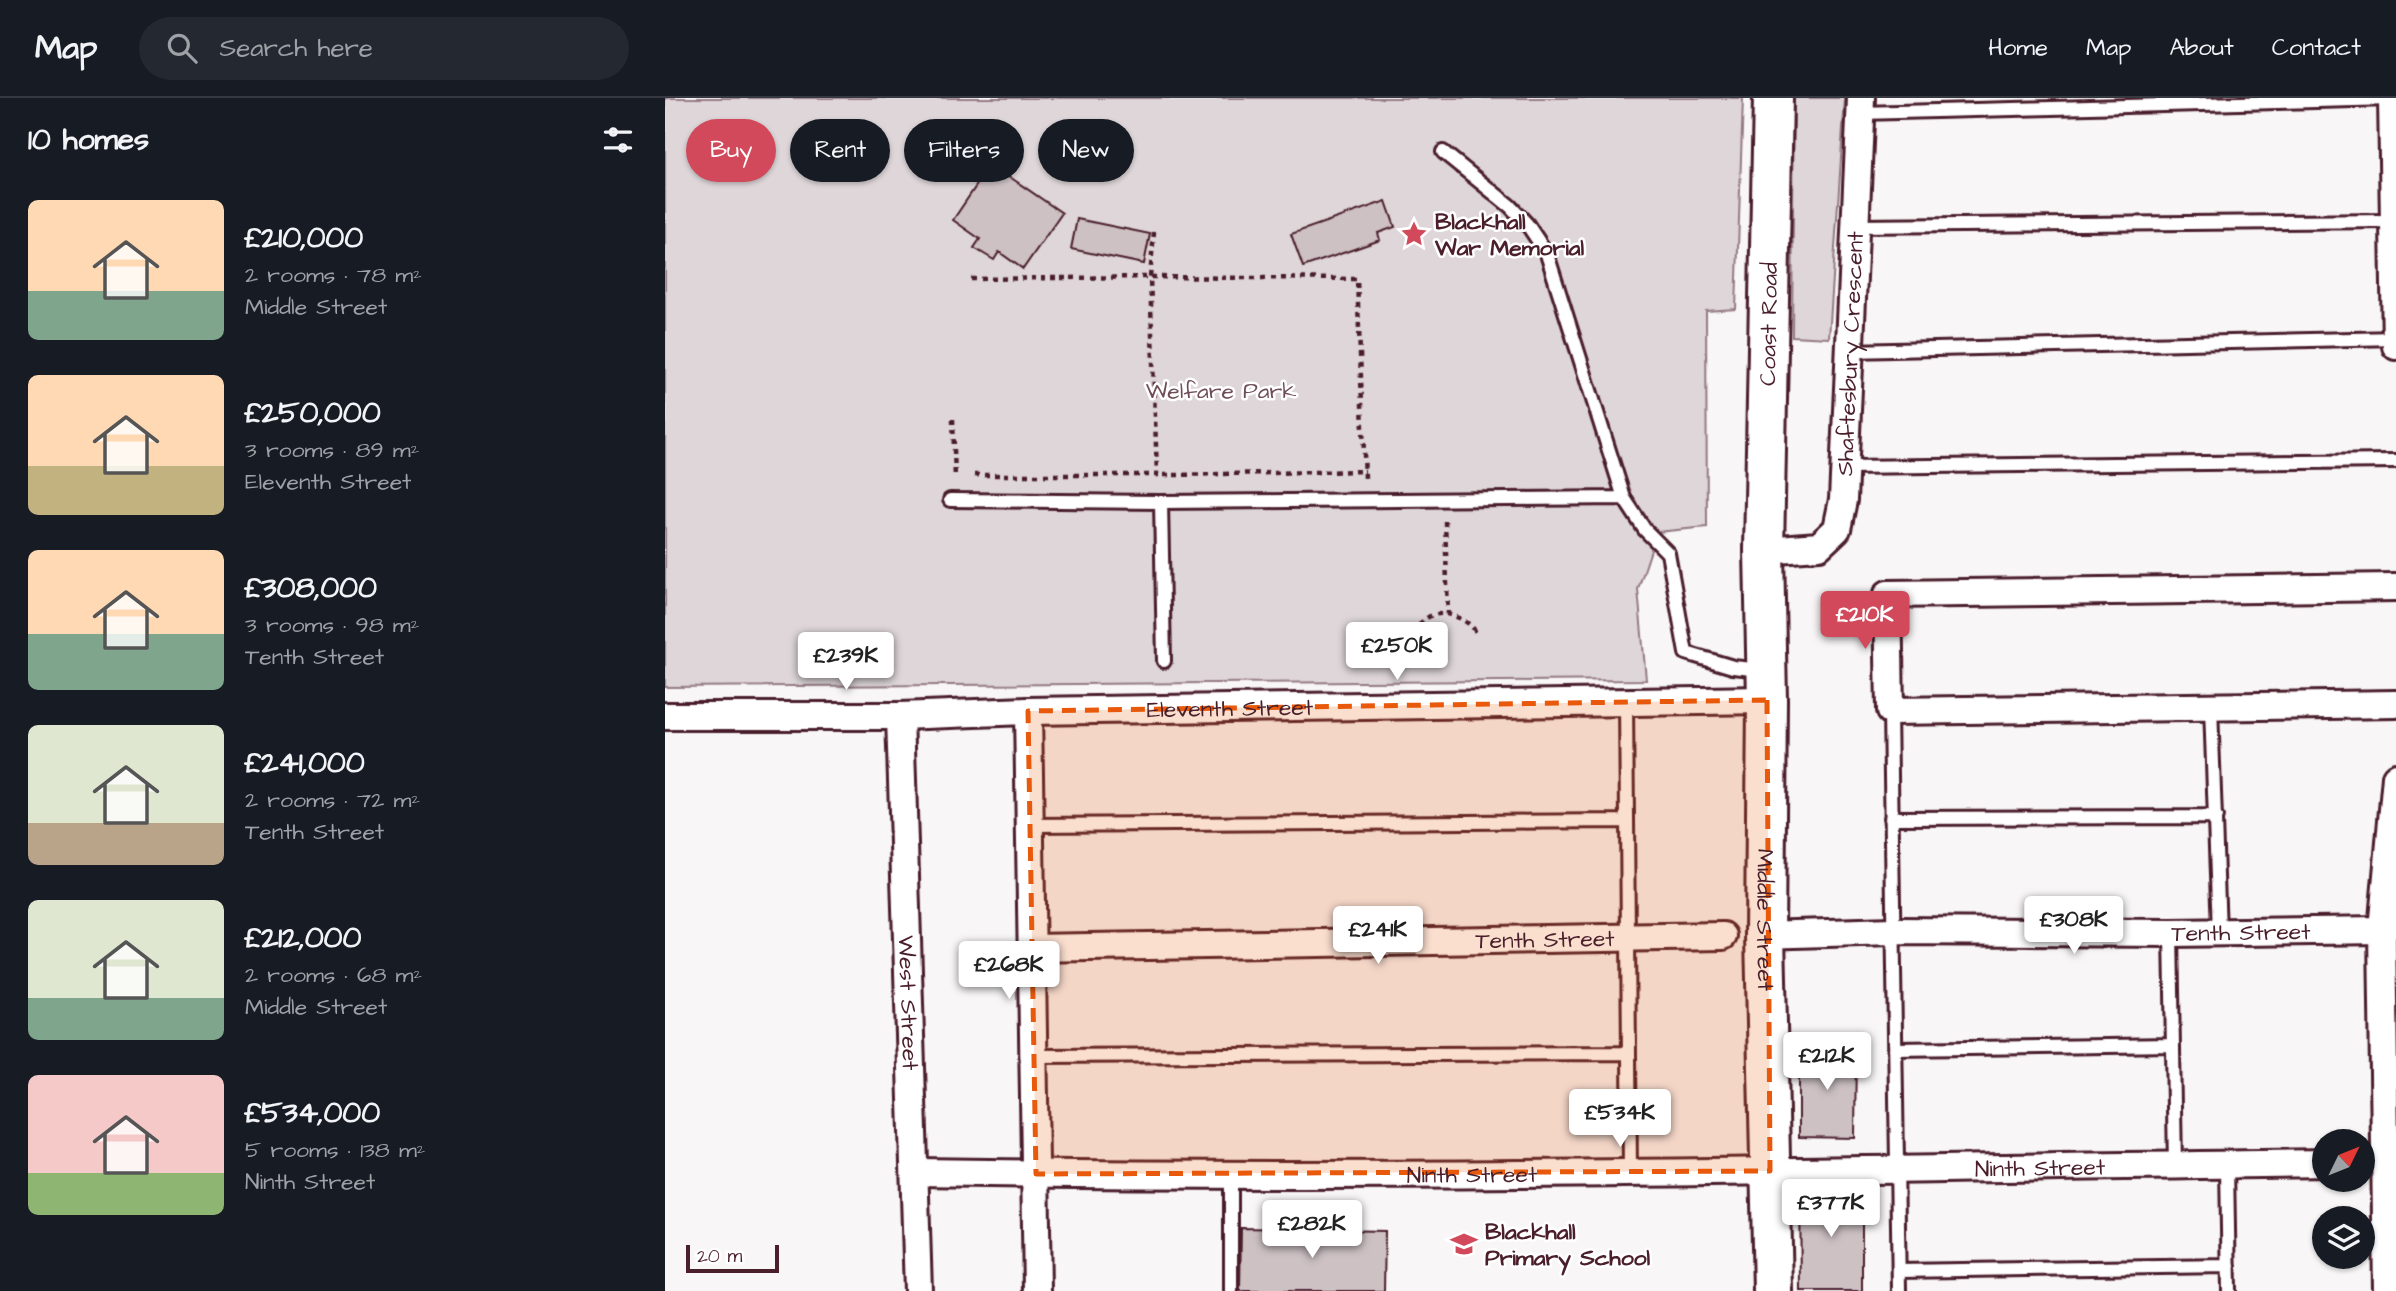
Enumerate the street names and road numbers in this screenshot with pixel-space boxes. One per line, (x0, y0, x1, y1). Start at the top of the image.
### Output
street label: Shaftesbury Crescent (1829, 230, 1872, 477)
street label: Coast Road (1752, 262, 1786, 386)
street label: Eleventh Street (1146, 692, 1314, 726)
street label: Middle Street (1748, 849, 1781, 992)
street label: Tenth Street (2171, 916, 2311, 950)
street label: Tenth Street (1475, 923, 1616, 957)
street label: West Street (890, 935, 926, 1072)
street label: Ninth Street (1975, 1151, 2106, 1185)
street label: Ninth Street (1407, 1159, 1538, 1192)

